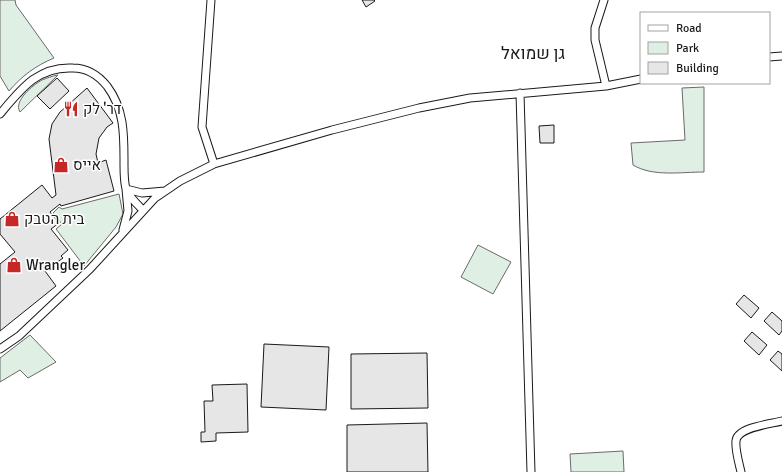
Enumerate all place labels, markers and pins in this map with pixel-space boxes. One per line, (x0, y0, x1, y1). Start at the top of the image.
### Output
restaurant icon: דר' לק (62, 100, 80, 118)
place label: דר' לק (83, 100, 122, 118)
shop icon: אייס (52, 156, 70, 174)
place label: אייס (73, 156, 101, 174)
shop icon: בית הטבק (3, 210, 21, 228)
place label: בית הטבק (24, 210, 84, 228)
shop icon: Wrangler (5, 256, 23, 274)
place label: Wrangler (26, 256, 85, 274)

